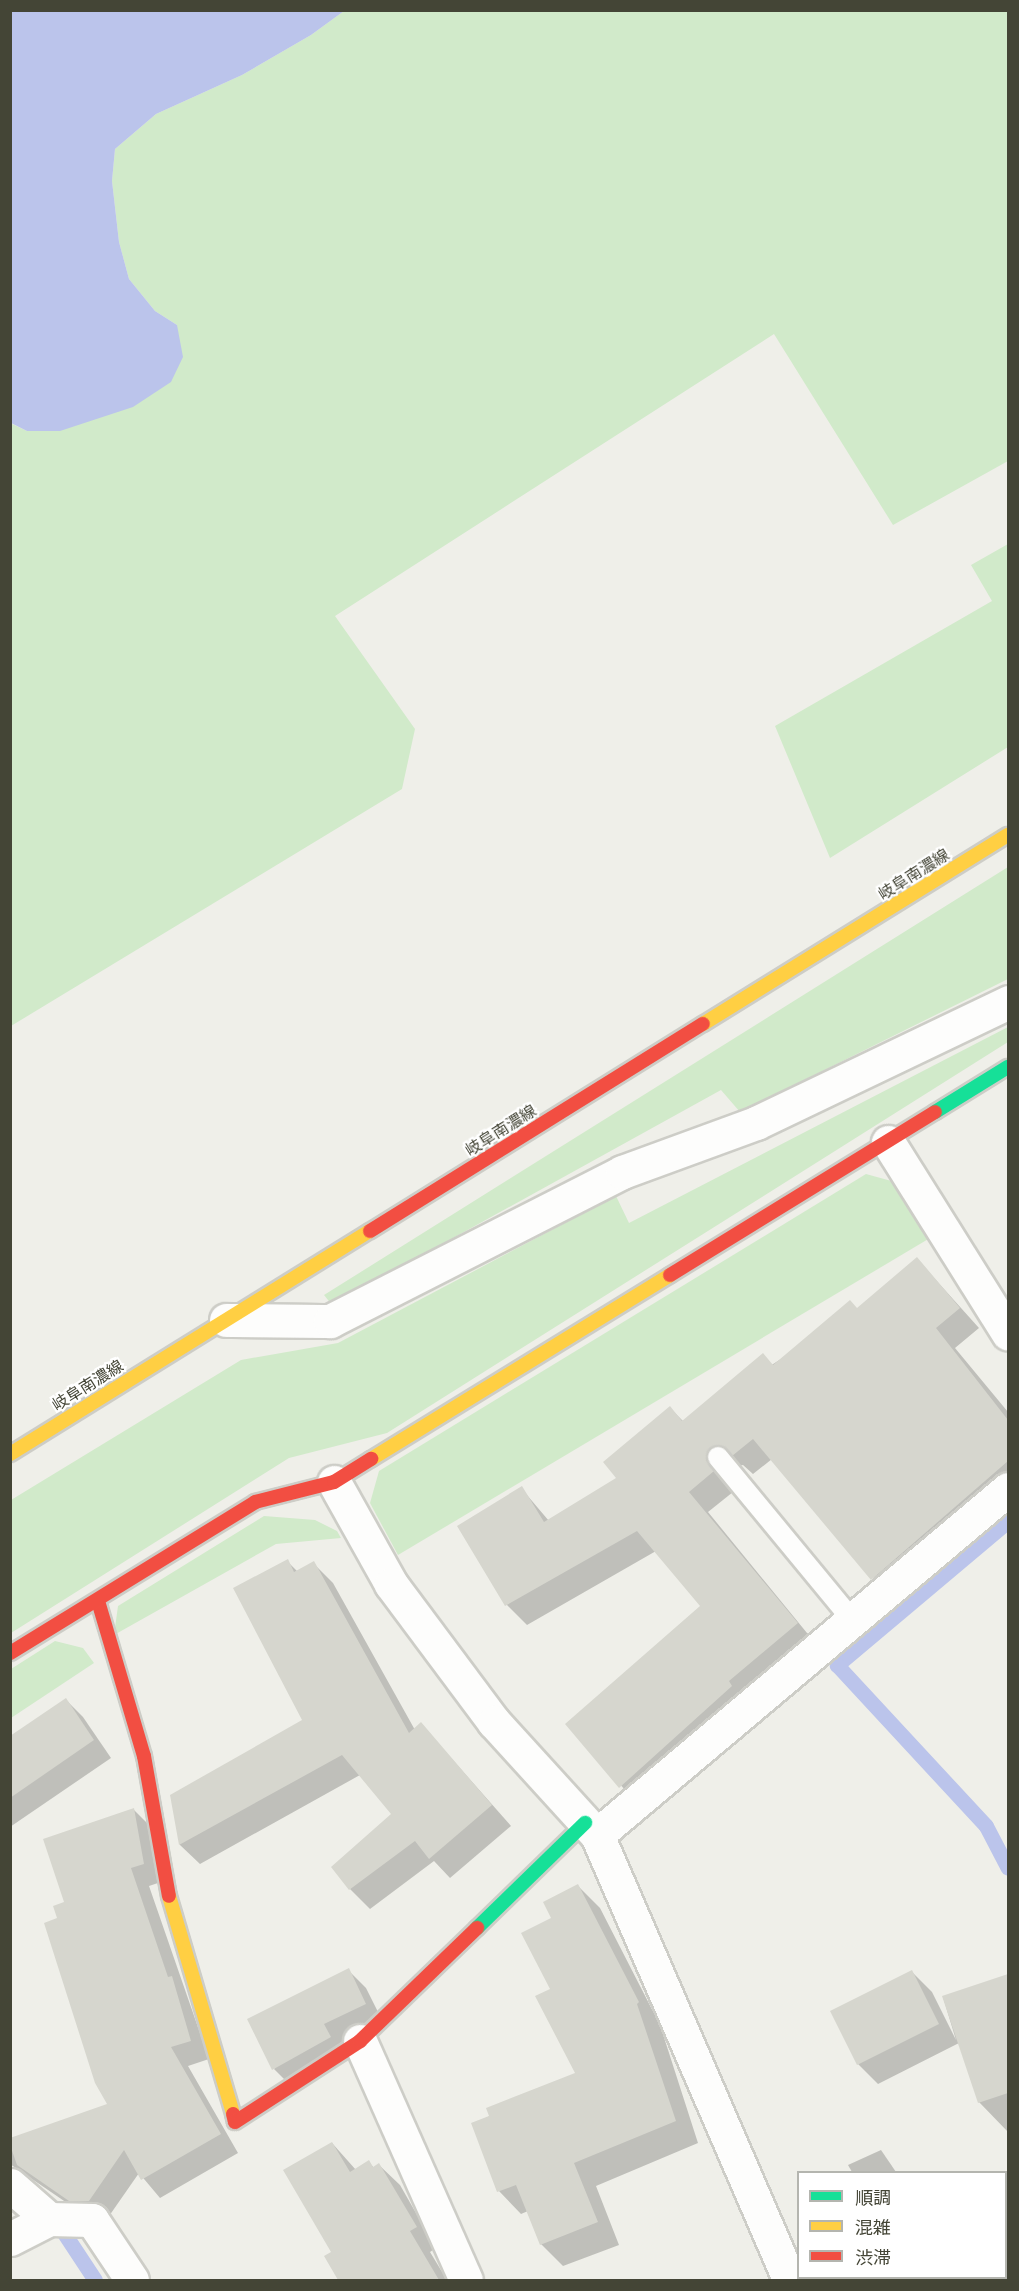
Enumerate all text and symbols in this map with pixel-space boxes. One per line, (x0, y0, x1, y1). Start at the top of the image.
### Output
street label: 岐阜南濃線 (875, 846, 953, 904)
street label: 岐阜南濃線 (462, 1102, 540, 1160)
street label: 岐阜南濃線 (49, 1357, 127, 1415)
legend (797, 2171, 1007, 2279)
text: 順調 (855, 2187, 891, 2208)
text: 混雑 (855, 2217, 891, 2238)
text: 渋滞 (855, 2247, 891, 2268)

